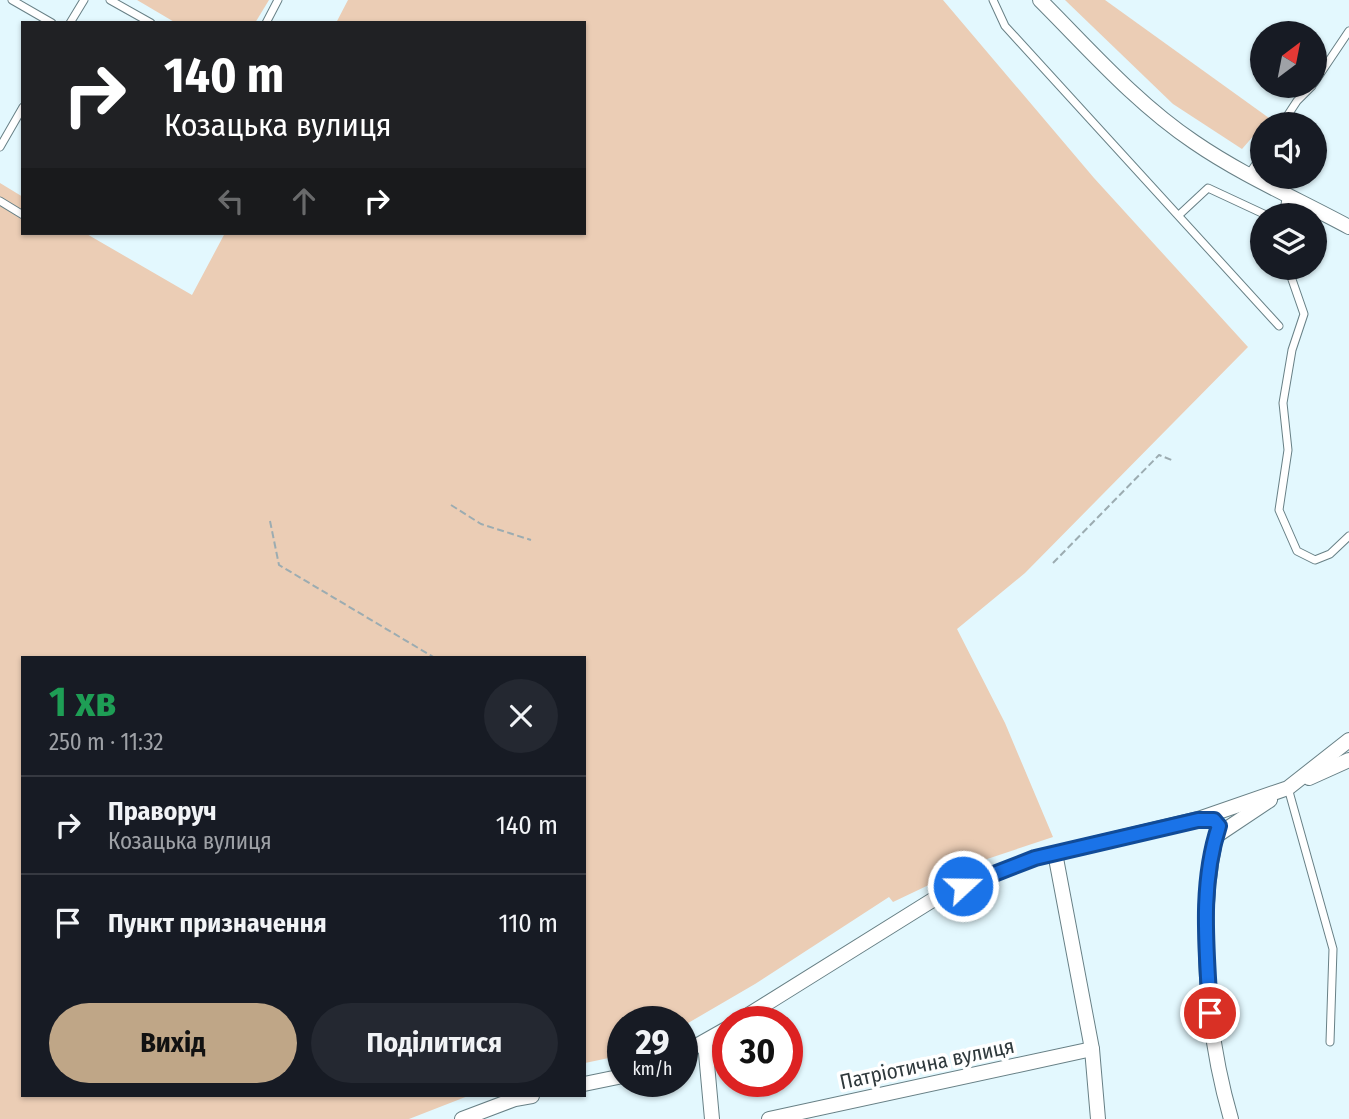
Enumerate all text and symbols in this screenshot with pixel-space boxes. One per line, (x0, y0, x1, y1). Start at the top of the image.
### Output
north arrow (1250, 21, 1326, 98)
map controls (1250, 21, 1327, 280)
text: 140 m (164, 46, 284, 105)
icon: right (49, 49, 140, 140)
text: Козацька вулиця (164, 106, 392, 144)
button: sound (1250, 112, 1327, 189)
icon: left (212, 182, 250, 220)
icon: ahead (285, 182, 323, 220)
icon: right (358, 182, 396, 220)
button: layers (1250, 203, 1327, 280)
text: 1 хв (49, 677, 116, 727)
button: close (484, 679, 558, 753)
text: 250 m · 11:32 (49, 728, 164, 756)
text: Праворуч (108, 796, 217, 827)
icon: right (49, 806, 87, 844)
text: 140 m (496, 810, 558, 841)
text: Козацька вулиця (108, 827, 272, 855)
position arrow (926, 849, 1000, 923)
icon: arrive (49, 904, 87, 942)
text: Пункт призначення (108, 908, 327, 939)
text: 110 m (498, 908, 558, 939)
pin (1180, 983, 1240, 1043)
icon: arrive (1191, 994, 1229, 1032)
button: Вихід (49, 1003, 297, 1083)
button: Поділитися (311, 1003, 558, 1083)
speed limit sign: 30 (712, 1006, 803, 1097)
text: 29 (635, 1021, 670, 1063)
street label: Патріотична вулиця (837, 1033, 1017, 1095)
text: km/h (632, 1058, 673, 1080)

